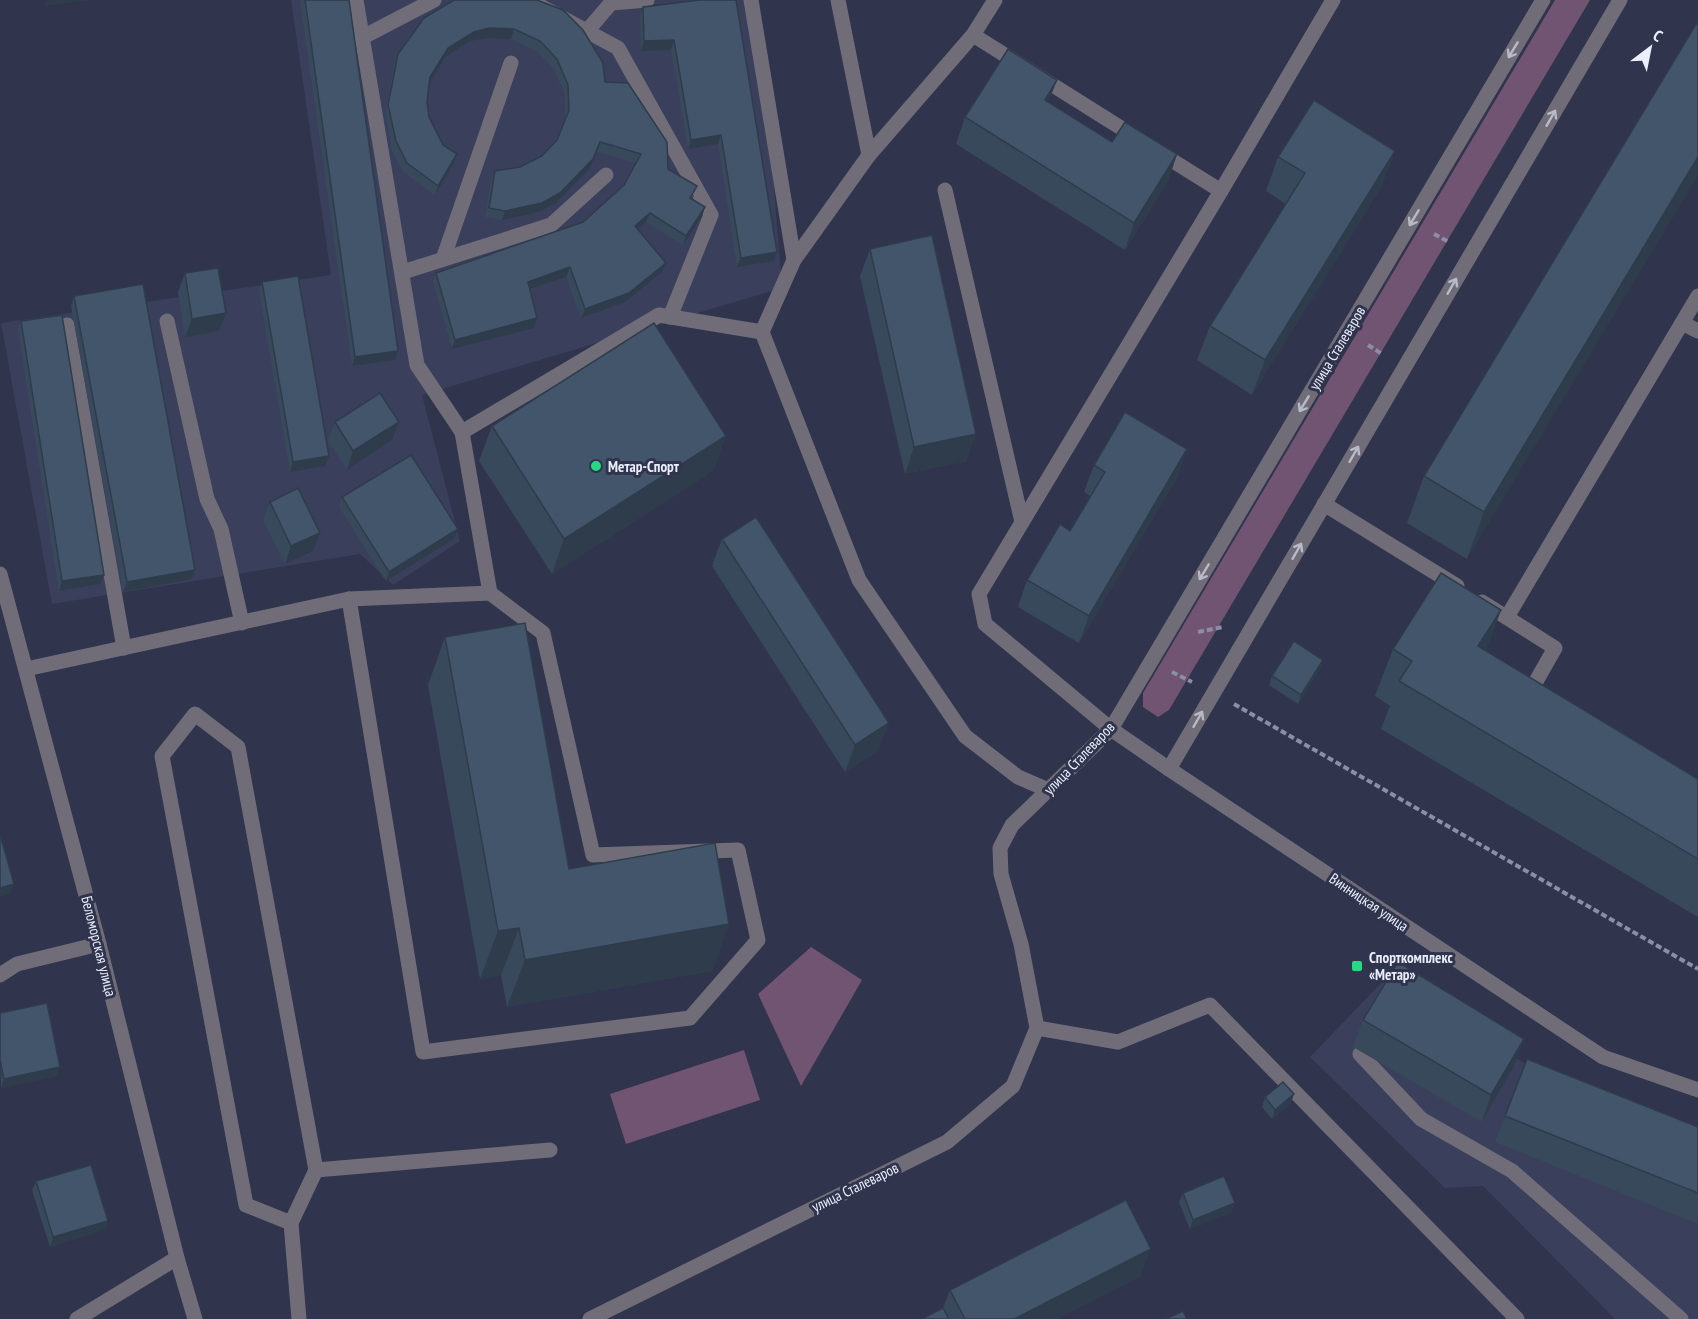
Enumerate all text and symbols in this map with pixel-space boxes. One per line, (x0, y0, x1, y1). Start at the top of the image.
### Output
north arrow (1620, 18, 1680, 78)
text: С (1650, 25, 1667, 46)
one-way arrow (1506, 41, 1518, 58)
one-way arrow (1546, 110, 1558, 127)
one-way arrow (1407, 209, 1419, 226)
one-way arrow (1447, 278, 1459, 295)
street label: улица Сталеваров (1305, 303, 1369, 393)
one-way arrow (1297, 395, 1309, 412)
one-way arrow (1348, 446, 1360, 463)
place label: Метар-Спорт (608, 457, 680, 476)
marker: Метар-Спорт (589, 459, 603, 473)
one-way arrow (1291, 543, 1303, 560)
one-way arrow (1198, 563, 1210, 580)
one-way arrow (1193, 711, 1205, 728)
street label: улица Сталеваров (1039, 718, 1119, 798)
street label: Винницкая улица (1326, 869, 1412, 935)
street label: Беломорская улица (77, 894, 121, 998)
place label: Спорткомплекс «Метар» (1369, 948, 1453, 984)
marker: Спорткомплекс «Метар» (1350, 959, 1364, 973)
street label: улица Сталеваров (808, 1158, 902, 1216)

